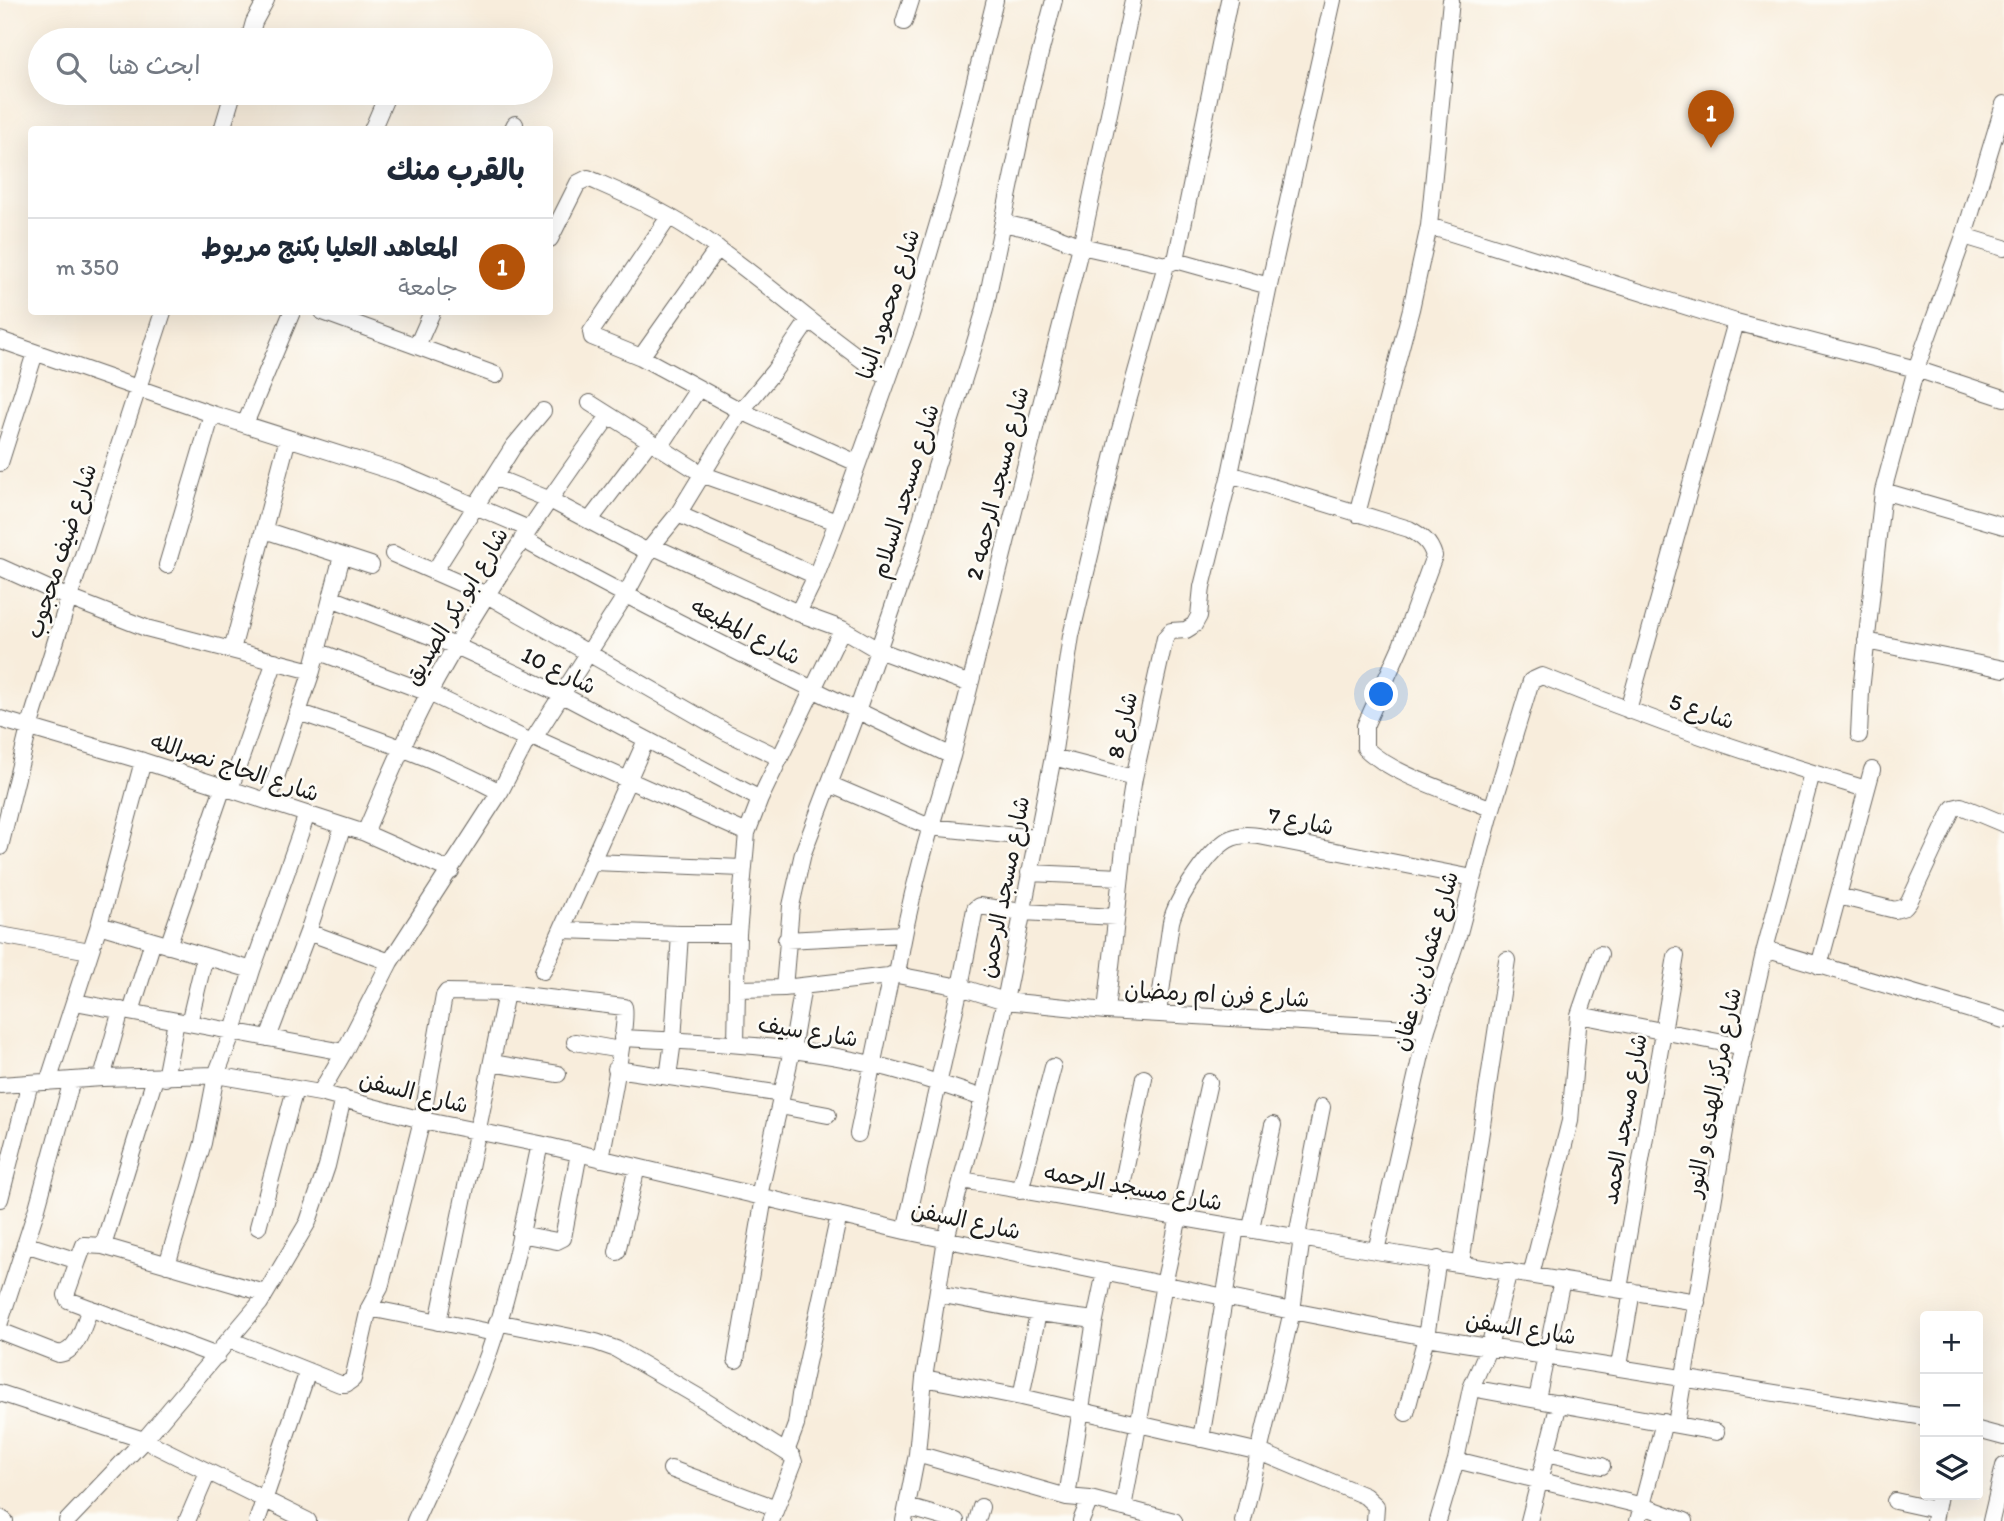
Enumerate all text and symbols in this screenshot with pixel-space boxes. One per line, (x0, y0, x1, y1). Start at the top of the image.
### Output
search box (28, 28, 553, 105)
icon: search (52, 48, 90, 86)
text: ابحث هنا (108, 49, 201, 81)
pin: 1 (1688, 90, 1734, 148)
text: بالقرب منك (387, 151, 525, 188)
street label: شارع محمود البنا (850, 225, 927, 383)
text: المعاهد العليا بكنج مريوط (201, 231, 458, 263)
text: 350 m (56, 253, 119, 281)
text: 1 (497, 253, 507, 281)
text: جامعة (398, 273, 458, 301)
street label: شارع مسجد الرحمه 2 (959, 383, 1037, 583)
street label: شارع مسجد السلام (865, 400, 949, 583)
street label: شارع ضيف محجوب (20, 460, 104, 642)
street label: شارع ابو بكر الصديق (398, 522, 516, 691)
street label: شارع المطبعه (685, 591, 806, 672)
street label: شارع 10 (516, 640, 601, 702)
your location (1364, 677, 1398, 711)
street label: شارع 5 (1665, 687, 1738, 737)
street label: شارع 8 (1101, 689, 1145, 762)
street label: شارع الحاج نصرالله (147, 727, 323, 809)
street label: شارع مسجد الرحمن (973, 794, 1037, 981)
street label: شارع 7 (1265, 801, 1336, 843)
street label: شارع عثمان بن عفان (1386, 868, 1466, 1055)
street label: شارع فرن ام رمضان (1124, 975, 1310, 1017)
street label: شارع مركز الهدى و النور (1679, 985, 1749, 1201)
street label: شارع سيف (756, 1009, 860, 1055)
street label: شارع مسجد الحمد (1595, 1031, 1655, 1207)
street label: شارع السفن (356, 1065, 471, 1121)
street label: شارع مسجد الرحمه (1041, 1157, 1225, 1218)
street label: شارع السفن (908, 1195, 1023, 1247)
street label: شارع السفن (1464, 1305, 1578, 1353)
map controls (1920, 1311, 1983, 1500)
button: + (1920, 1311, 1983, 1374)
button: − (1920, 1374, 1983, 1437)
button: layers (1920, 1437, 1983, 1500)

